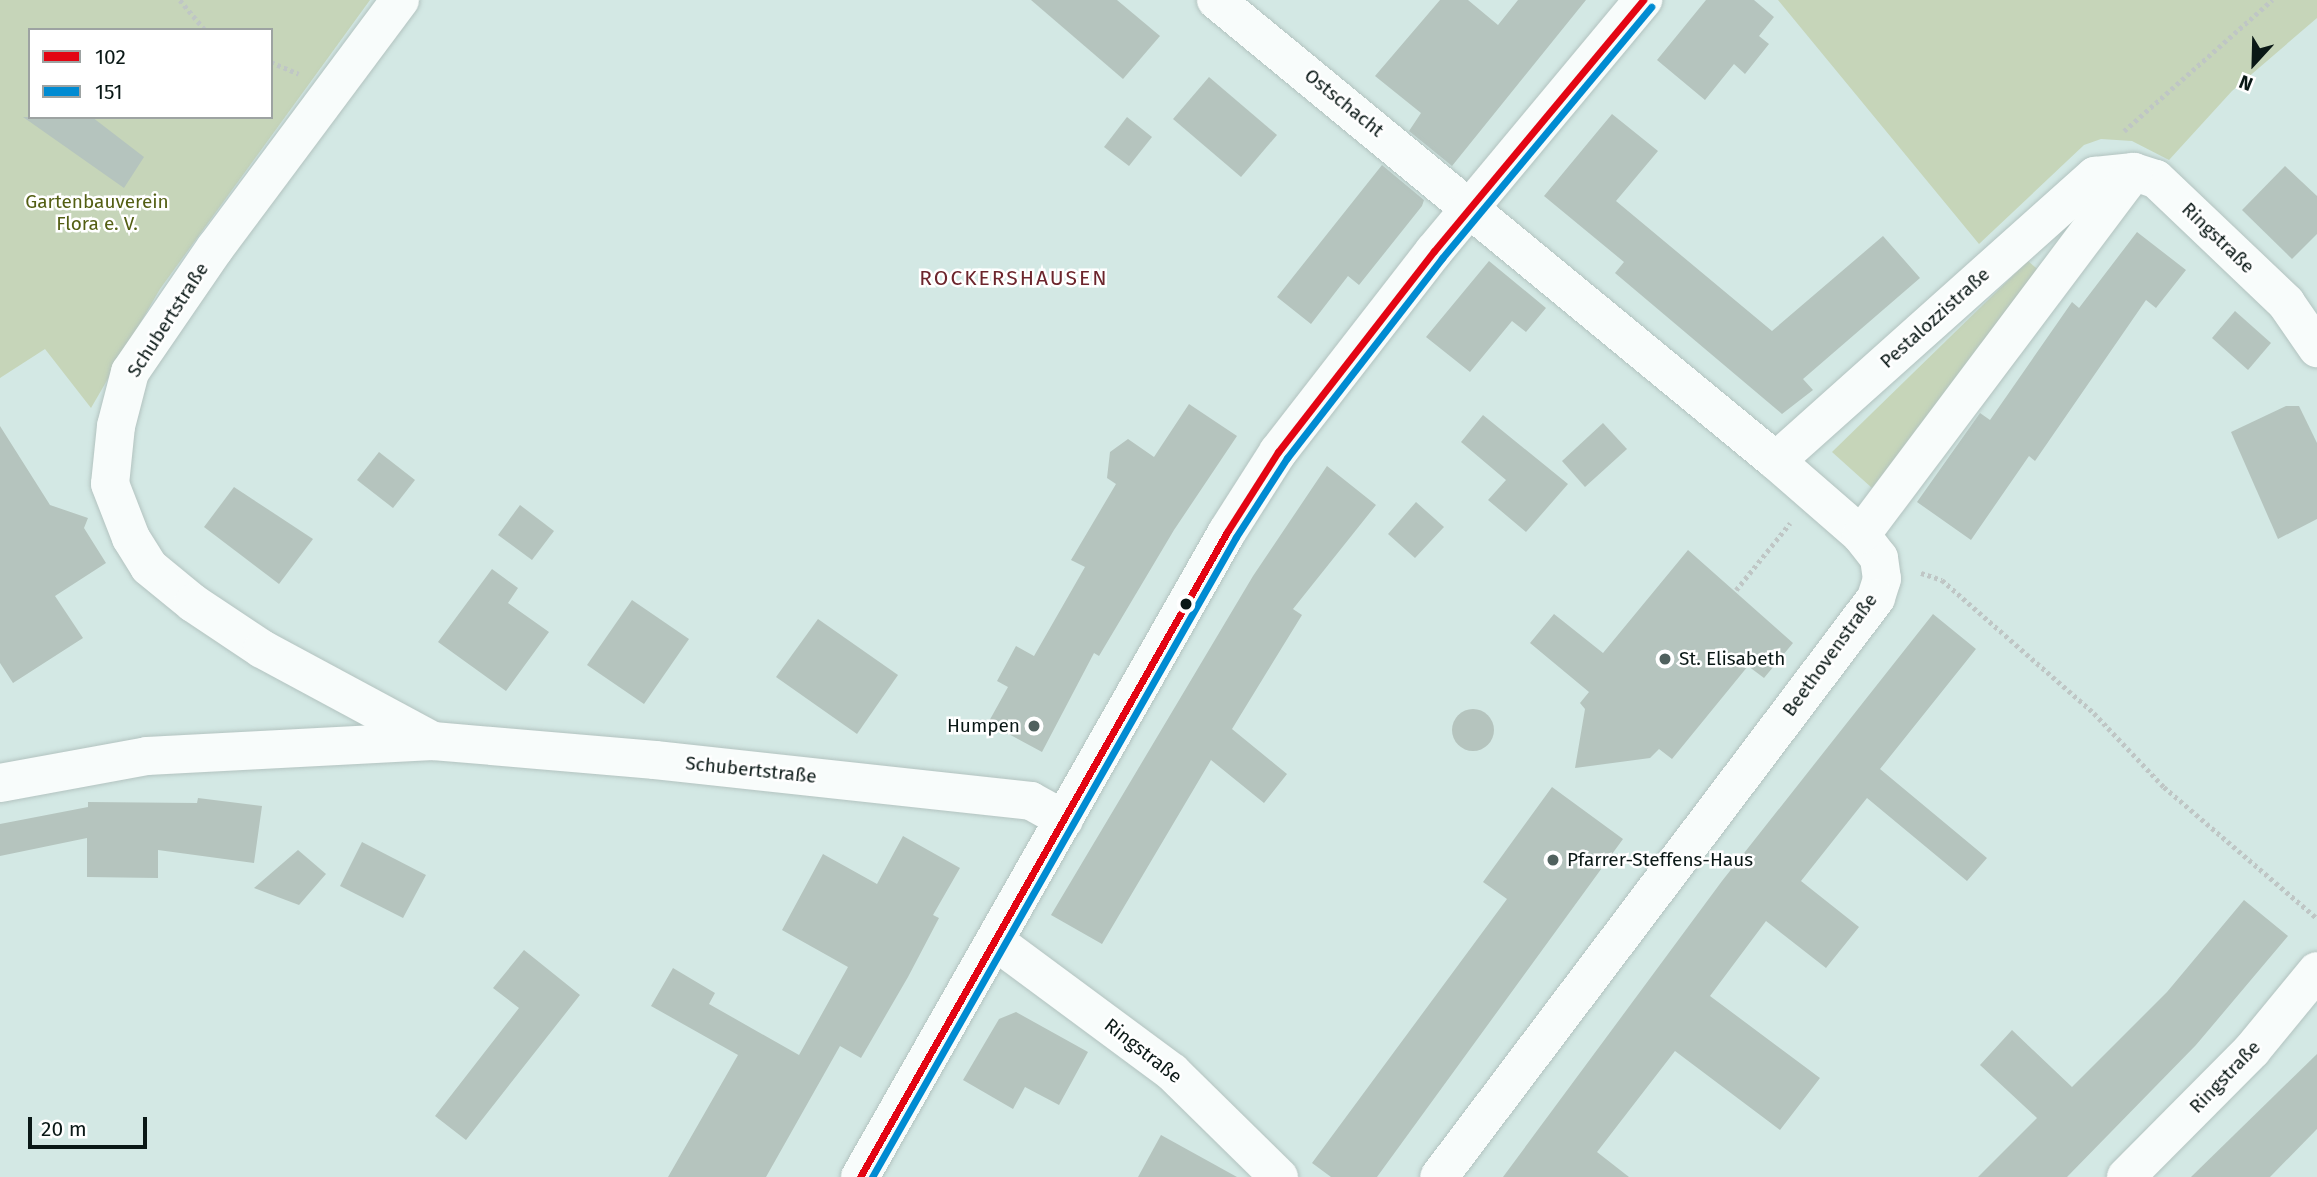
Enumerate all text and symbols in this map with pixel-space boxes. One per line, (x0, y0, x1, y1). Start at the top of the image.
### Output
legend (28, 28, 273, 119)
north arrow (2219, 28, 2289, 98)
text: 102 (95, 44, 126, 70)
street label: Ostschacht (1300, 64, 1388, 142)
text: N (2236, 70, 2256, 96)
text: 151 (95, 79, 123, 105)
park label: Gartenbauverein Flora e. V. (25, 191, 169, 235)
street label: Ringstraße (2177, 198, 2259, 278)
street label: Schubertstraße (123, 259, 213, 381)
street label: Pestalozzistraße (1876, 263, 1994, 373)
district label: ROCKERSHAUSEN (921, 265, 1107, 291)
street label: Beethovenstraße (1778, 589, 1882, 721)
unlabelled marker (1179, 597, 1193, 611)
place label: St. Elisabeth (1679, 648, 1785, 670)
marker: St. Elisabeth (1657, 651, 1673, 667)
place label: Humpen (947, 715, 1020, 737)
marker: Humpen (1026, 718, 1042, 734)
street label: Schubertstraße (684, 752, 818, 788)
place label: Pfarrer-Steffens-Haus (1567, 849, 1753, 871)
marker: Pfarrer-Steffens-Haus (1545, 852, 1561, 868)
street label: Ringstraße (1100, 1014, 1186, 1088)
street label: Ringstraße (2185, 1036, 2265, 1118)
scale bar (32, 1104, 150, 1148)
text: 20 m (41, 1116, 87, 1142)

